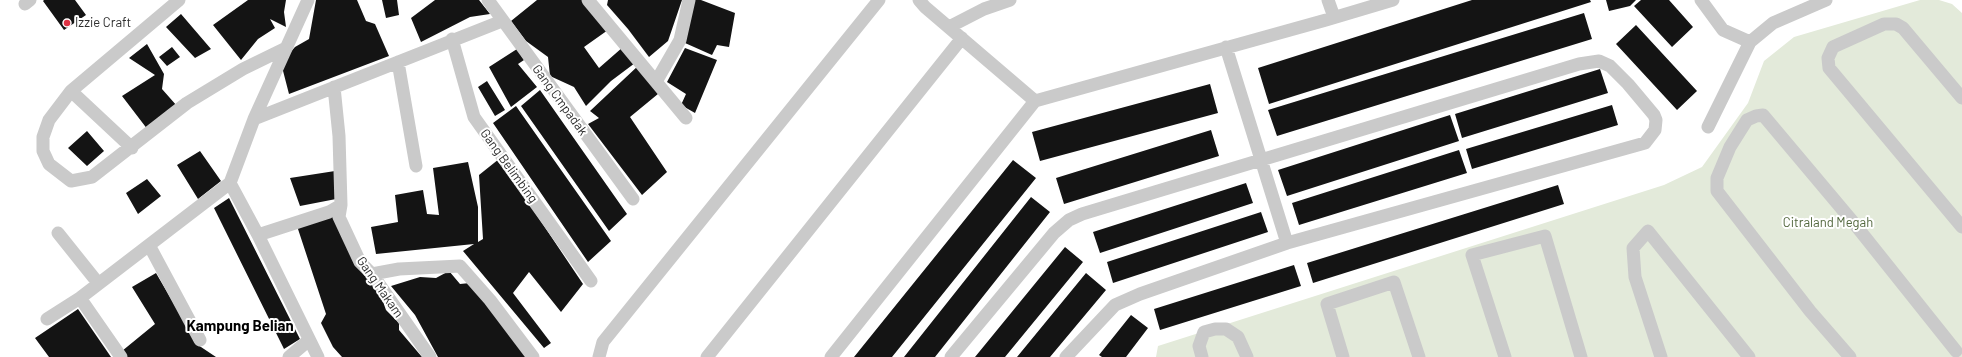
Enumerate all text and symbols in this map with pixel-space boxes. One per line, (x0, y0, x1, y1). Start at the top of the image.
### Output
place label: Izzie Craft (75, 15, 131, 31)
marker: Izzie Craft (62, 18, 72, 28)
street label: Gang Cmpadak (529, 62, 591, 138)
street label: Gang Belimbing (477, 126, 541, 206)
park label: Citraland Megah (1783, 215, 1873, 231)
street label: Gang Makam (353, 254, 407, 320)
district label: Kampung Belian (186, 317, 294, 335)

